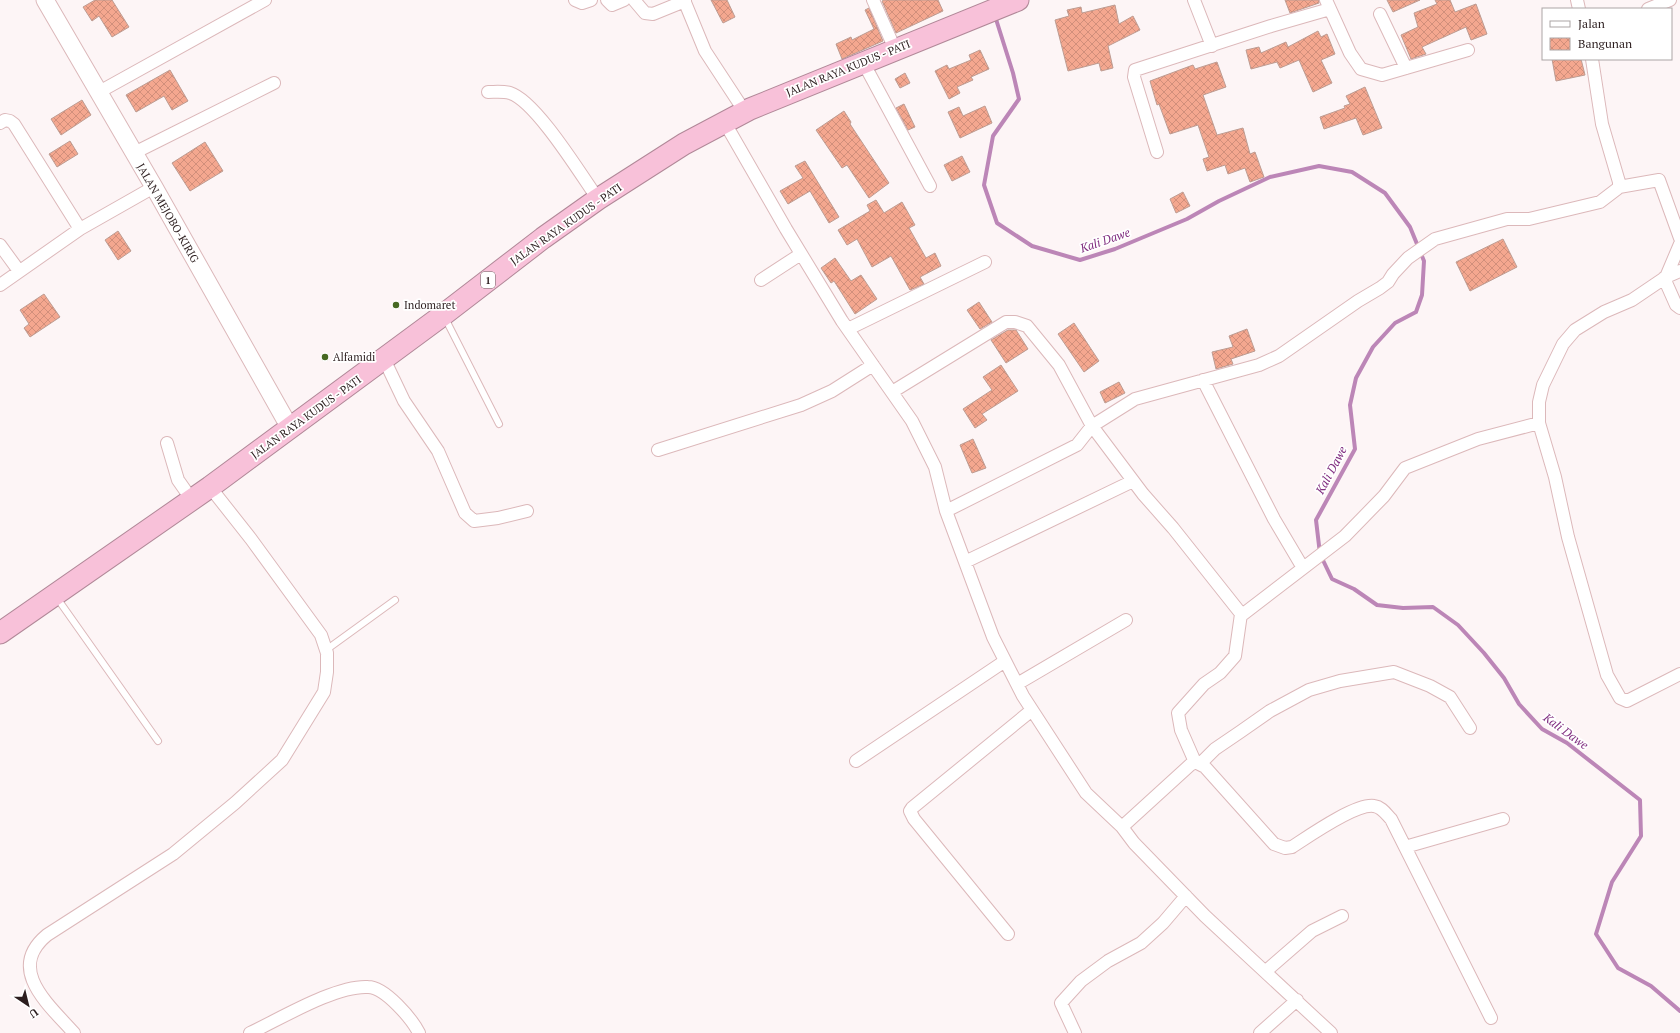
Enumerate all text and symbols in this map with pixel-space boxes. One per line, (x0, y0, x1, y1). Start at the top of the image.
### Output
legend (1542, 8, 1672, 60)
text: Jalan (1578, 16, 1605, 31)
text: Bangunan (1578, 36, 1632, 51)
street label: JALAN RAYA KUDUS - PATI (784, 37, 912, 99)
street label: JALAN MEJOBO-KIRIG (134, 161, 202, 266)
street label: JALAN RAYA KUDUS - PATI (508, 180, 625, 268)
water label: Kali Dawe (1077, 224, 1132, 256)
road number: 1 (481, 272, 495, 288)
place label: Indomaret (404, 298, 455, 312)
marker: Indomaret (391, 300, 401, 310)
place label: Alfamidi (333, 350, 375, 364)
marker: Alfamidi (320, 352, 330, 362)
street label: JALAN RAYA KUDUS - PATI (248, 372, 364, 462)
water label: Kali Dawe (1312, 443, 1350, 497)
water label: Kali Dawe (1540, 709, 1592, 753)
north arrow (8, 985, 48, 1025)
text: U (26, 1005, 41, 1021)

